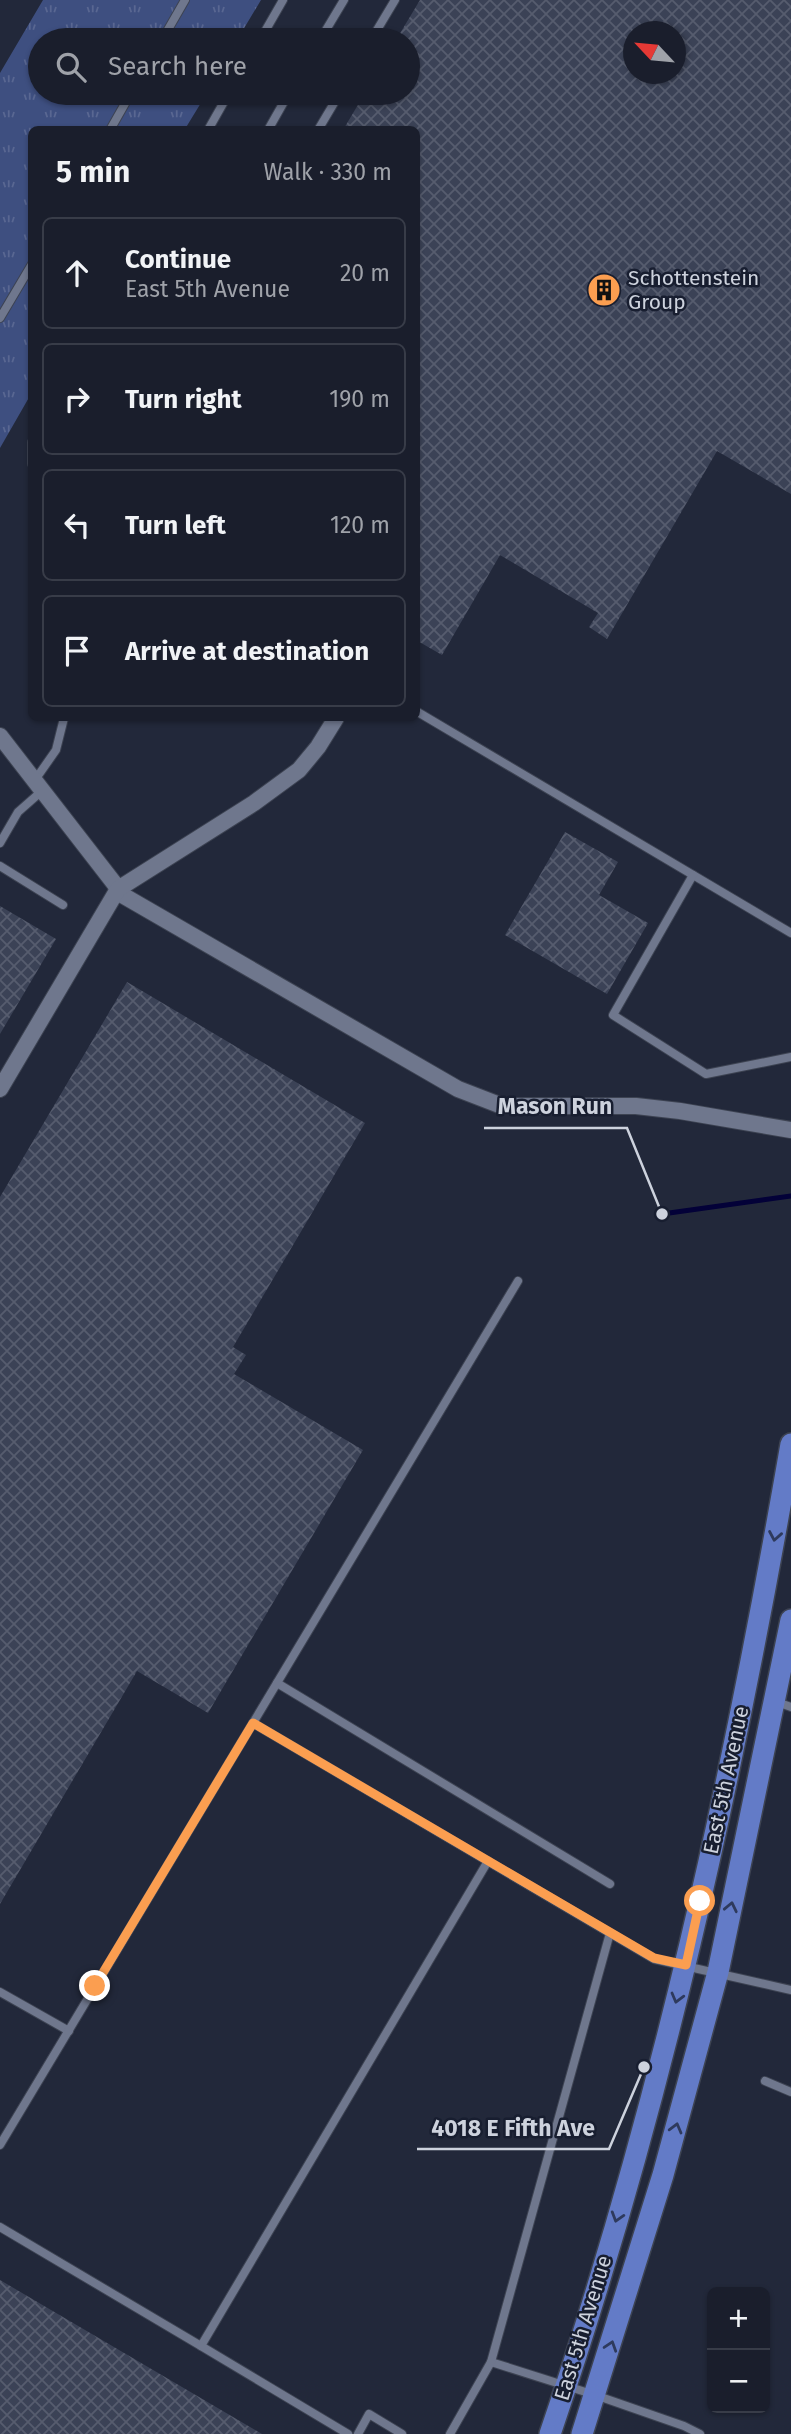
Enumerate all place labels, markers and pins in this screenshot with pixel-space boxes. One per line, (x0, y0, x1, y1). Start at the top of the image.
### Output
place label: Schottenstein Group (628, 265, 759, 315)
building icon: Schottenstein Group (585, 271, 623, 309)
callout: Mason Run (484, 1084, 627, 1128)
callout: 4018 E Fifth Ave (417, 2105, 609, 2149)

